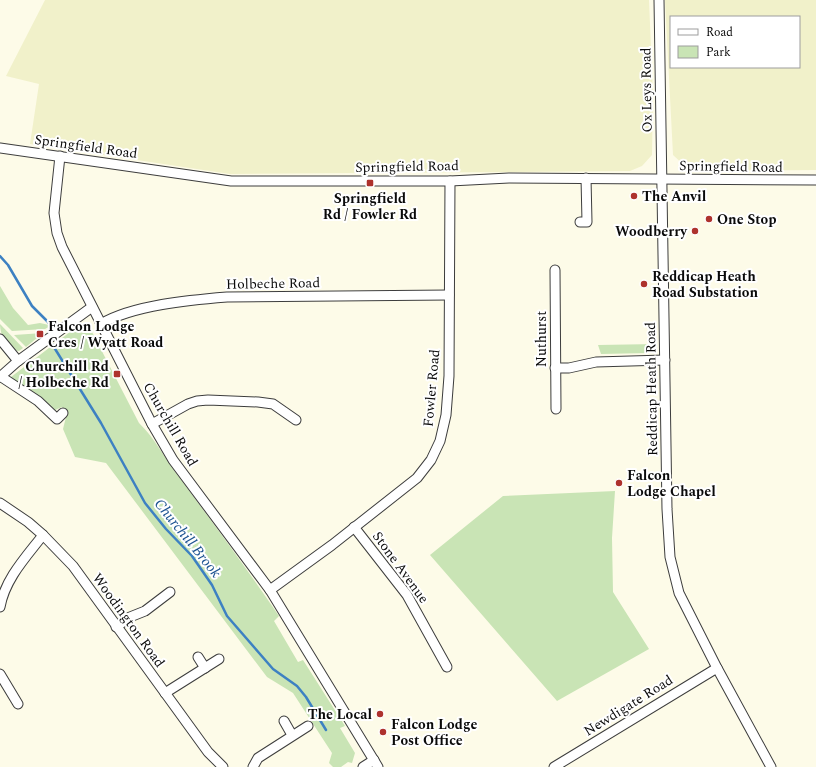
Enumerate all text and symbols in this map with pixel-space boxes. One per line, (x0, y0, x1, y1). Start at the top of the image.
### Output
legend (670, 16, 800, 68)
text: Road (706, 23, 733, 42)
text: Park (706, 43, 731, 62)
street label: Ox Leys Road (635, 47, 658, 133)
street label: Springfield Road (33, 129, 139, 164)
street label: Springfield Road (355, 155, 459, 178)
street label: Springfield Road (679, 155, 783, 178)
marker: Springfield Rd / Fowler Rd (365, 178, 375, 188)
place label: The Anvil (642, 186, 707, 207)
place label: Springfield Rd / Fowler Rd (323, 188, 417, 225)
marker: The Anvil (629, 191, 639, 201)
place label: One Stop (717, 209, 776, 230)
marker: One Stop (704, 214, 714, 224)
place label: Woodberry (615, 221, 688, 242)
marker: Woodberry (690, 226, 700, 236)
place label: Reddicap Heath Road Substation (652, 266, 758, 303)
street label: Holbeche Road (226, 272, 321, 295)
marker: Reddicap Heath Road Substation (639, 279, 649, 289)
street label: Nuthurst (531, 311, 552, 367)
place label: Falcon Lodge Cres / Wyatt Road (48, 316, 163, 353)
street label: Reddicap Heath Road (640, 322, 663, 456)
marker: Falcon Lodge Cres / Wyatt Road (35, 329, 45, 339)
street label: Fowler Road (418, 348, 445, 428)
place label: Churchill Rd / Holbeche Rd (19, 356, 109, 393)
marker: Churchill Rd / Holbeche Rd (112, 369, 122, 379)
street label: Churchill Road (138, 378, 203, 470)
place label: Falcon Lodge Chapel (627, 465, 716, 502)
marker: Falcon Lodge Chapel (614, 478, 624, 488)
water label: Churchill Brook (148, 494, 227, 583)
street label: Stone Avenue (367, 527, 434, 608)
street label: Woodington Road (87, 569, 170, 672)
street label: Newdigate Road (580, 669, 677, 741)
place label: The Local (308, 704, 372, 725)
marker: The Local (375, 709, 385, 719)
place label: Falcon Lodge Post Office (391, 714, 478, 751)
marker: Falcon Lodge Post Office (378, 727, 388, 737)

